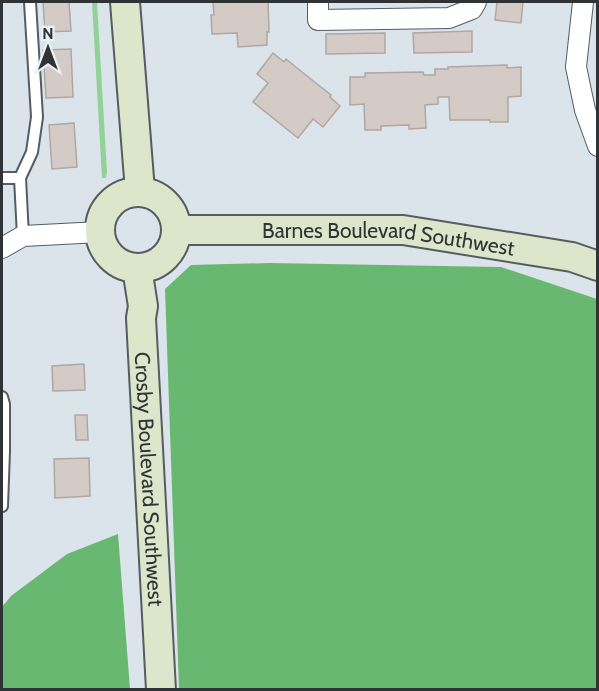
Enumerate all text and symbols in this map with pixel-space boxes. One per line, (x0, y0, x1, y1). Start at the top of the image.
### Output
north arrow (18, 18, 78, 78)
text: N (42, 24, 54, 43)
street label: Barnes Boulevard Southwest (262, 218, 516, 260)
street label: Crosby Boulevard Southwest (130, 351, 169, 607)

